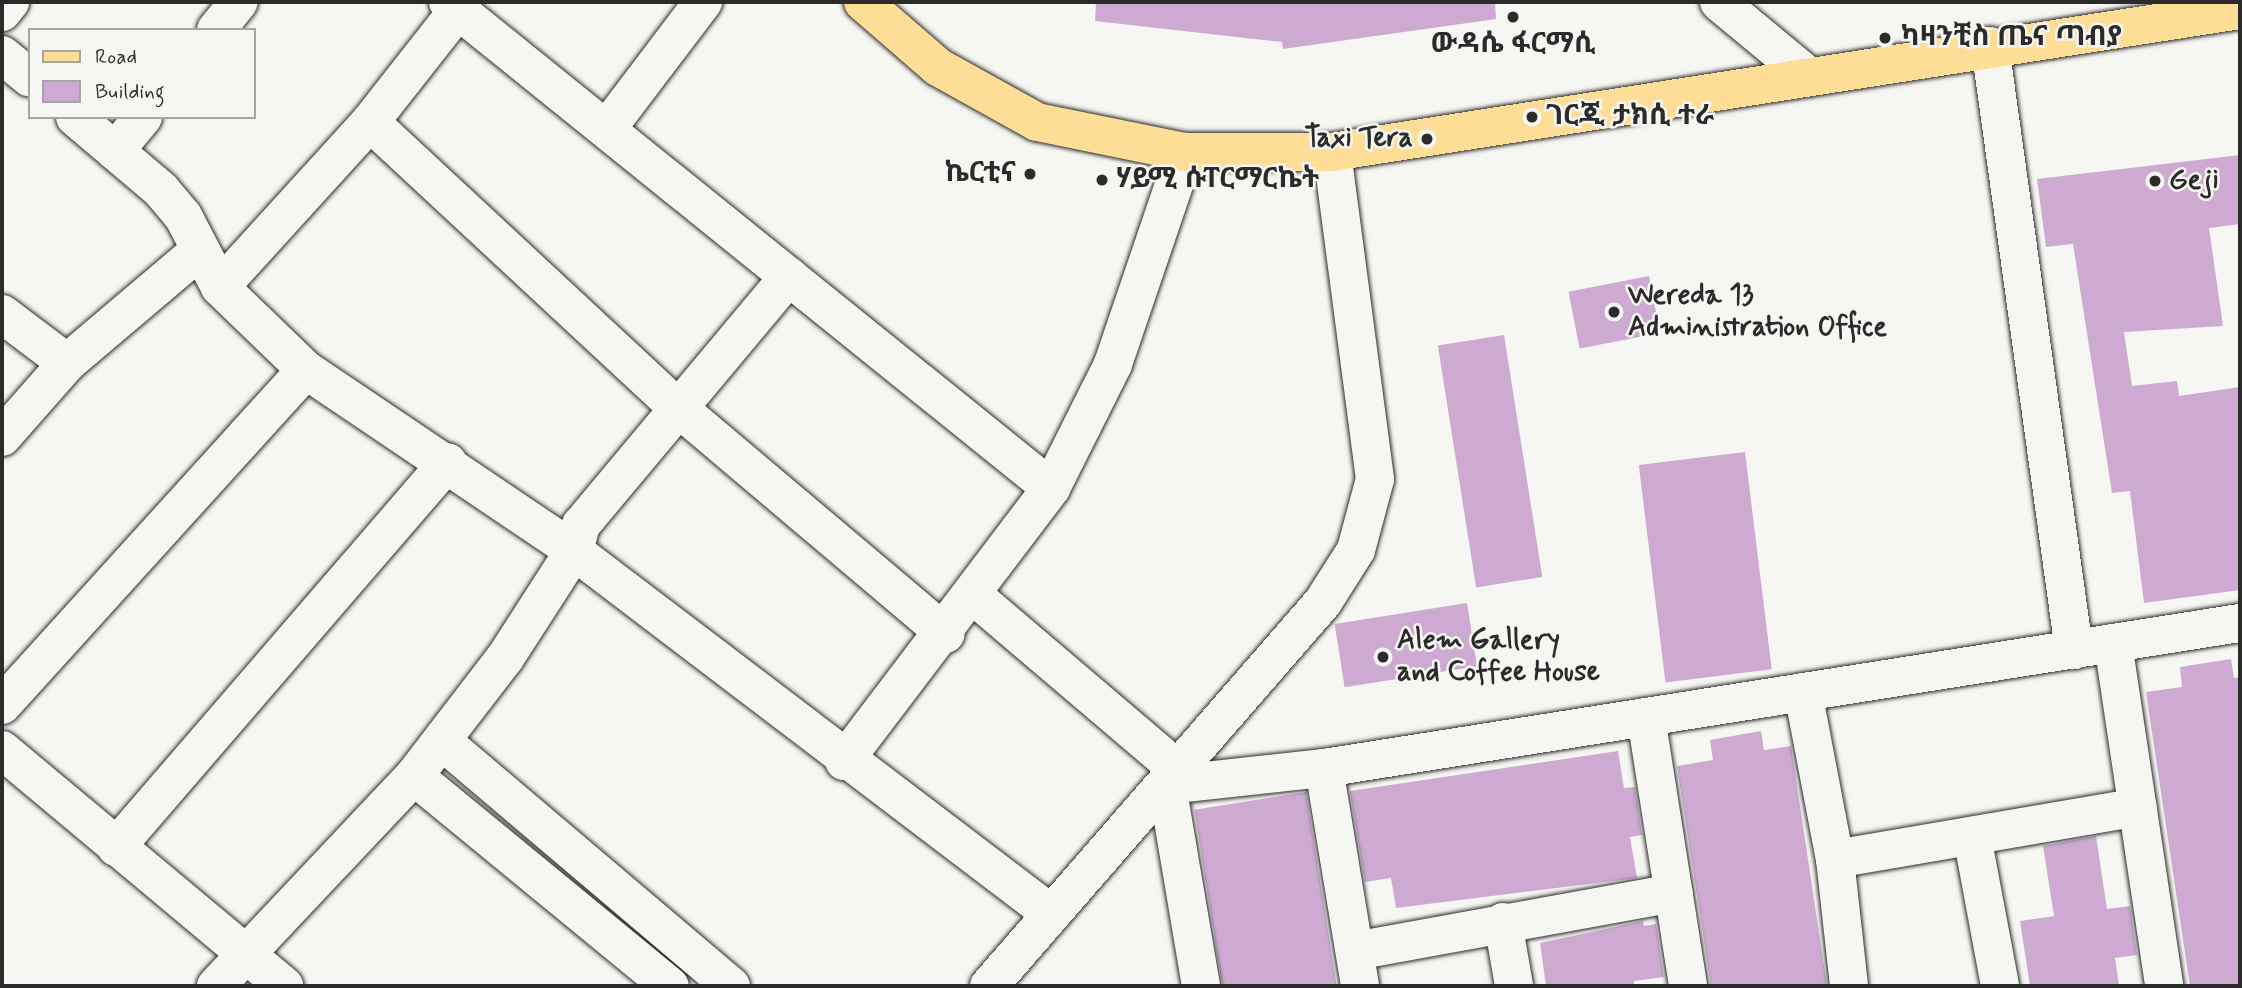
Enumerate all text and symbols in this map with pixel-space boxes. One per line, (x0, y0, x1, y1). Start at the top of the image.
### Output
marker: ውዳሴ ፋርማሲ (1505, 9, 1521, 25)
place label: ካዛንቺስ ጤና ጣብያ (1901, 21, 2122, 55)
legend (28, 28, 256, 119)
place label: ውዳሴ ፋርማሲ (1431, 28, 1595, 62)
marker: ካዛንቺስ ጤና ጣብያ (1875, 28, 1895, 48)
text: Road (95, 43, 137, 71)
text: Building (95, 78, 165, 106)
place label: ገርጂ ታክሲ ተራ (1546, 100, 1714, 134)
marker: ገርጂ ታክሲ ተራ (1524, 109, 1540, 125)
place label: Taxi Tera (1309, 122, 1413, 156)
marker: Taxi Tera (1419, 131, 1435, 147)
place label: ኬርቲና (945, 157, 1016, 191)
place label: ሃይሚ ሱፐርማርኬት (1116, 163, 1319, 197)
place label: Geji (2169, 164, 2219, 198)
marker: ኬርቲና (1022, 166, 1038, 182)
marker: ሃይሚ ሱፐርማርኬት (1094, 172, 1110, 188)
marker: Geji (2147, 173, 2163, 189)
place label: Wereda 13 Administration Office (1628, 279, 1887, 345)
marker: Wereda 13 Administration Office (1606, 304, 1622, 320)
place label: Alem Gallery and Coffee House (1397, 624, 1602, 690)
marker: Alem Gallery and Coffee House (1375, 649, 1391, 665)

